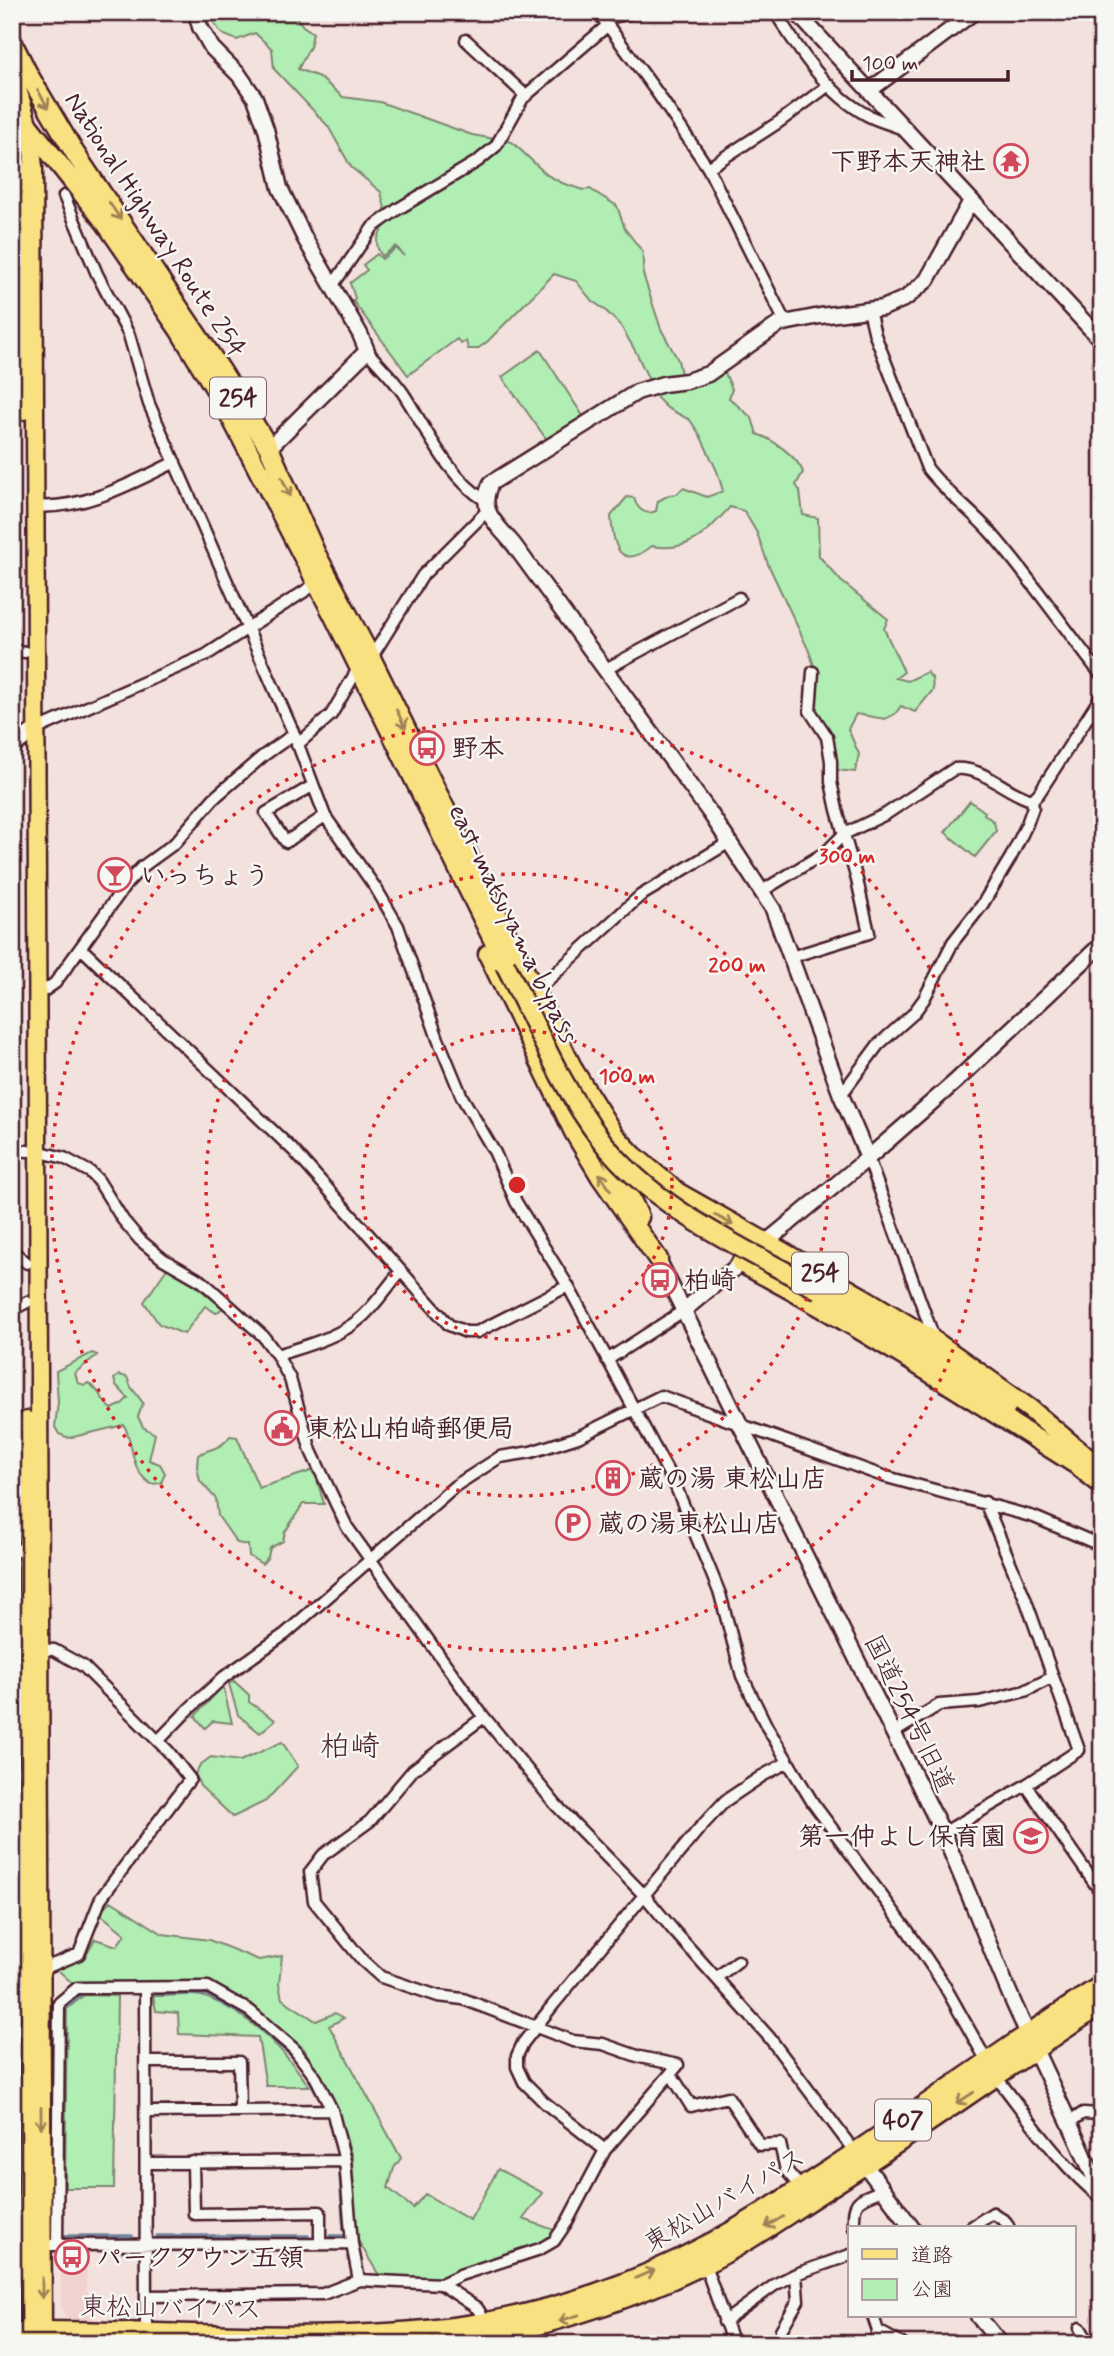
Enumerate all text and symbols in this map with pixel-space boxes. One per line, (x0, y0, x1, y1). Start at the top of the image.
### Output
scale bar (852, 38, 1007, 82)
text: 100 m (862, 50, 918, 78)
street label: National Highway Route 254 (56, 86, 253, 364)
one-way arrow (36, 89, 50, 109)
temple icon: 下野本天神社 (992, 142, 1030, 180)
place label: 下野本天神社 (830, 146, 986, 180)
one-way arrow (108, 201, 122, 220)
road number: 254 (210, 377, 266, 418)
one-way arrow (280, 476, 293, 497)
one-way arrow (395, 708, 409, 729)
bus stop icon: 野本 (408, 729, 446, 767)
place label: 野本 (452, 733, 504, 767)
street label: east-matsuyama bypass (439, 799, 585, 1049)
text: 300 m (819, 843, 876, 871)
bar icon: いっちょう (96, 856, 134, 894)
place label: いっちょう (140, 860, 270, 894)
text: 200 m (708, 952, 766, 980)
text: 100 m (599, 1063, 655, 1091)
centre of rings (505, 1173, 529, 1197)
one-way arrow (598, 1173, 612, 1193)
one-way arrow (713, 1213, 733, 1227)
road number: 254 (792, 1252, 848, 1294)
bus stop icon: 柏崎 (641, 1261, 679, 1299)
place label: 柏崎 (684, 1265, 736, 1299)
public building icon: 東松山柏崎郵便局 (263, 1409, 301, 1447)
place label: 東松山柏崎郵便局 (306, 1413, 514, 1447)
building icon: 蔵の湯 東松山店 (594, 1459, 632, 1497)
place label: 蔵の湯 東松山店 (638, 1463, 827, 1497)
parking icon: 蔵の湯東松山店 (554, 1504, 592, 1542)
place label: 蔵の湯東松山店 (598, 1508, 780, 1542)
street label: 国道254号旧道 (855, 1629, 961, 1799)
district label: 柏崎 (320, 1728, 380, 1767)
school or university icon: 第一仲よし保育園 (1012, 1817, 1050, 1855)
place label: 第一仲よし保育園 (798, 1821, 1006, 1855)
one-way arrow (956, 2091, 975, 2106)
road number: 407 (875, 2099, 931, 2140)
one-way arrow (34, 2106, 48, 2129)
street label: 東松山バイパス (638, 2141, 812, 2261)
one-way arrow (765, 2216, 785, 2230)
legend (848, 2226, 1076, 2318)
bus stop icon: パークタウン五領 (53, 2238, 91, 2276)
place label: パークタウン五領 (96, 2242, 303, 2276)
text: 道路 (911, 2242, 953, 2270)
one-way arrow (634, 2267, 655, 2280)
one-way arrow (35, 2276, 49, 2299)
text: 公園 (911, 2276, 953, 2304)
street label: 東松山バイパス (80, 2290, 262, 2328)
one-way arrow (558, 2312, 580, 2325)

